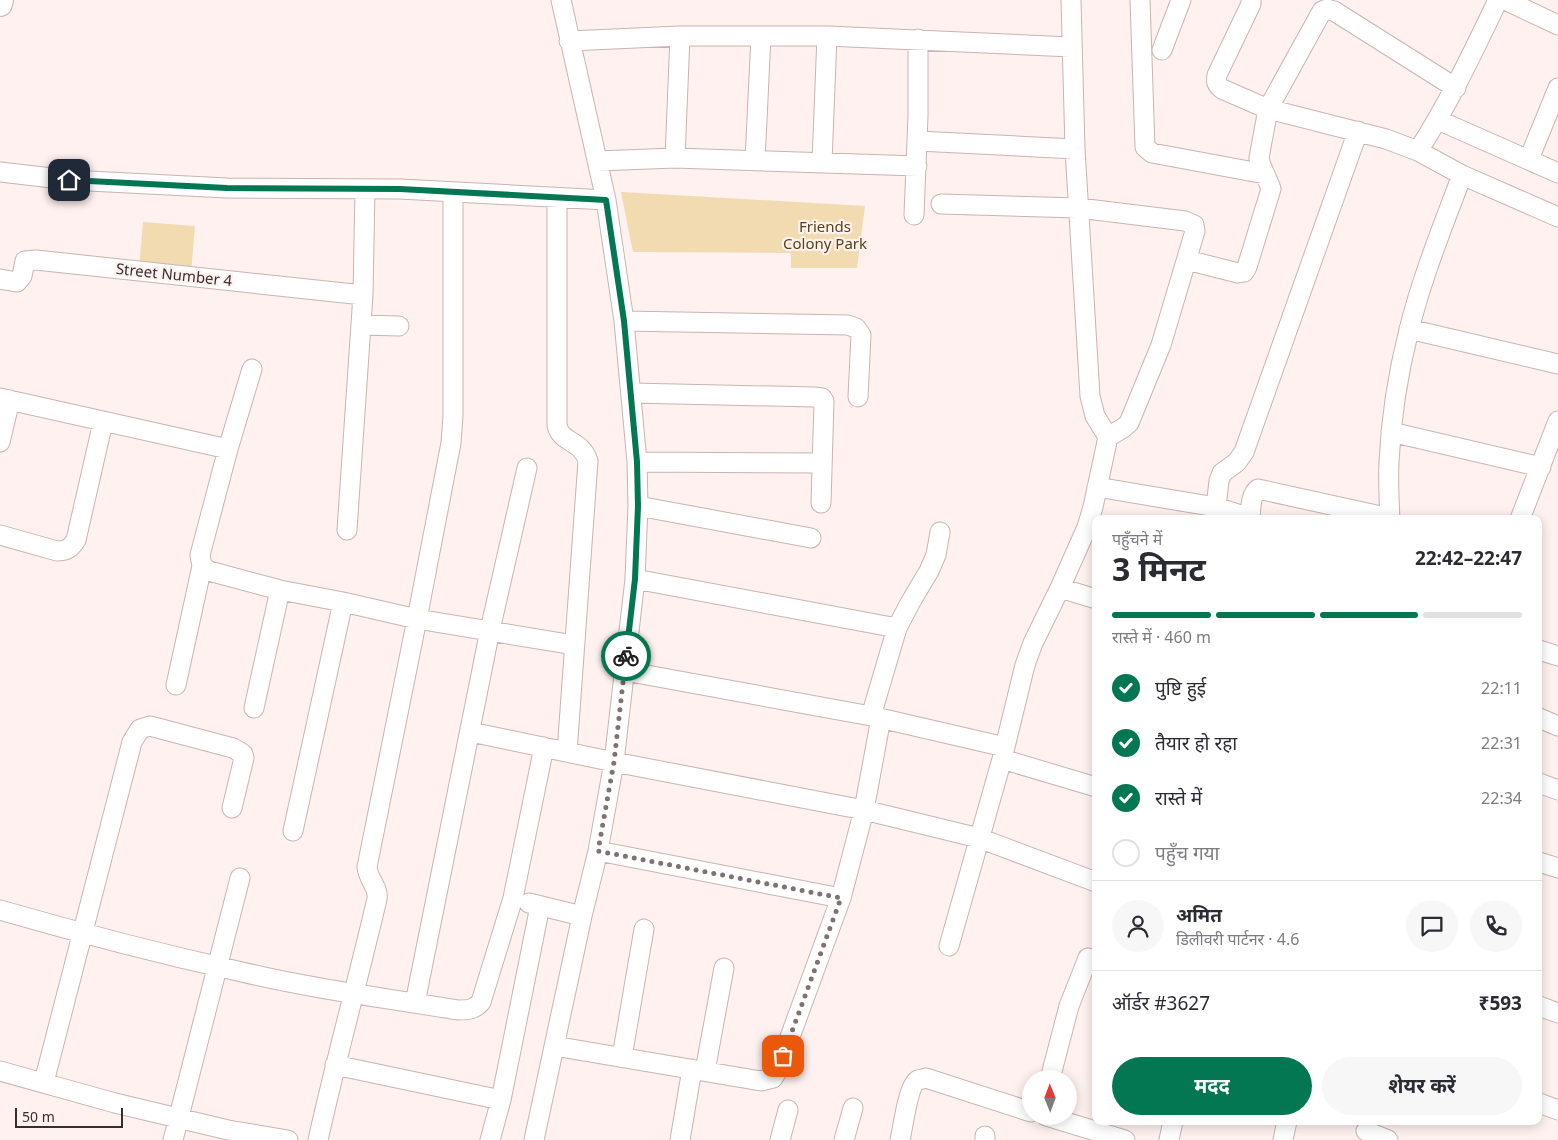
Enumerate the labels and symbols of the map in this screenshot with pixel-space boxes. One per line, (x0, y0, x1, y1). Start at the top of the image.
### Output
pin (48, 159, 90, 201)
park label: Friends Colony Park (783, 216, 867, 253)
street label: Street Number 4 (115, 258, 234, 290)
courier (601, 631, 651, 681)
pin (762, 1035, 804, 1077)
north arrow (1022, 1070, 1078, 1125)
scale bar (15, 1105, 122, 1128)

